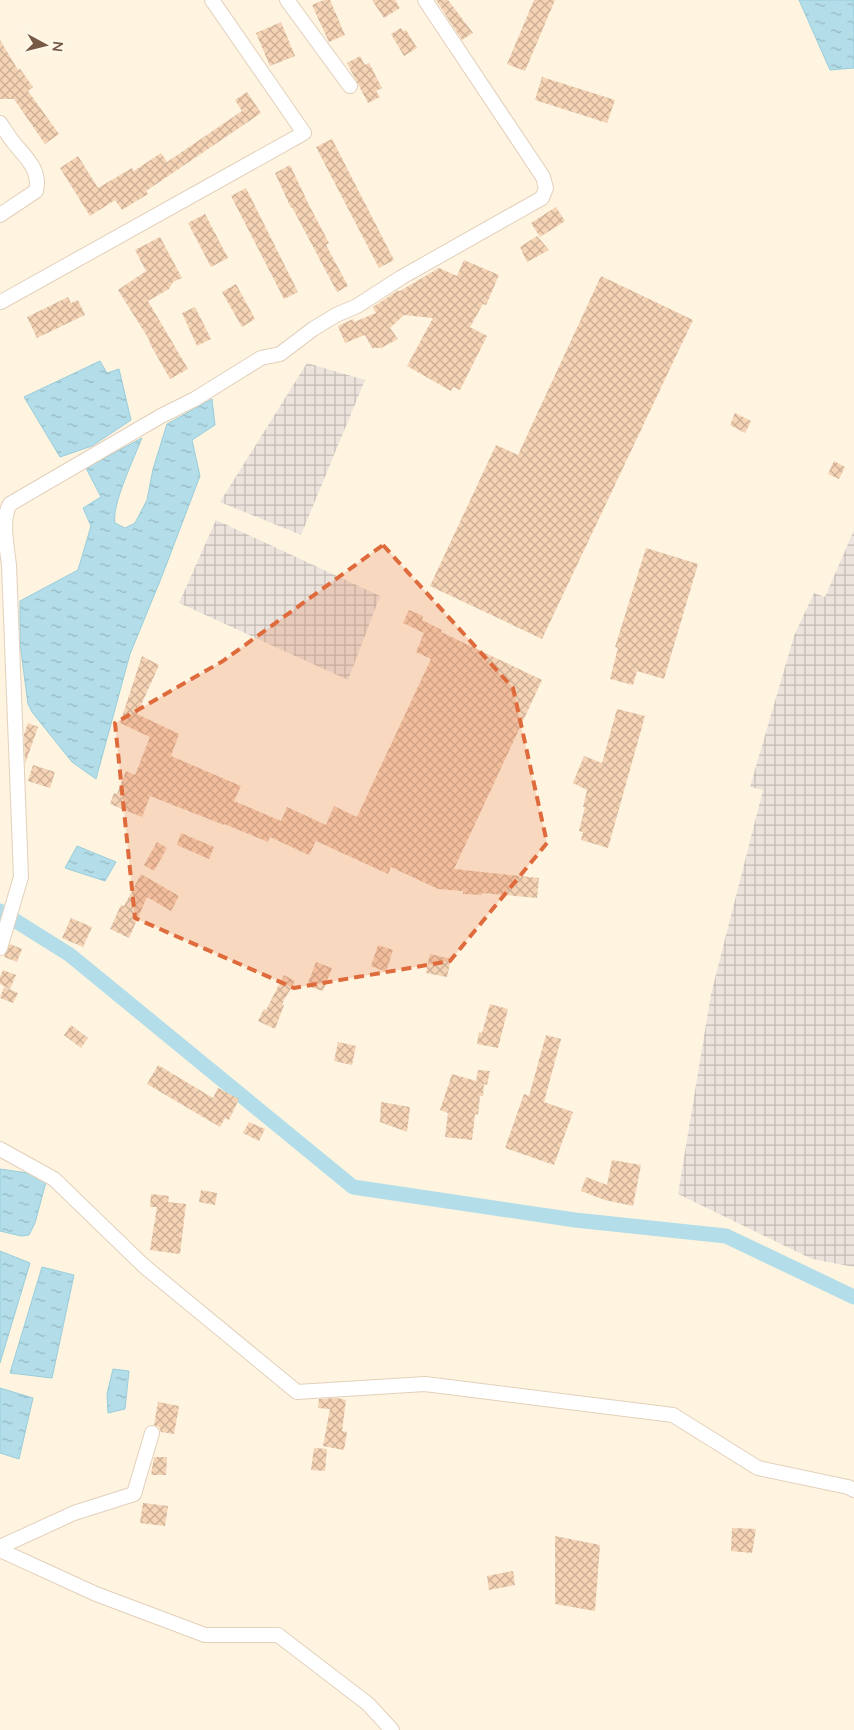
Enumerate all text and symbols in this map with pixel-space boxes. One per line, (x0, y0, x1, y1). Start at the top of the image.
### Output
north arrow (20, 20, 70, 70)
text: N (48, 40, 67, 53)

